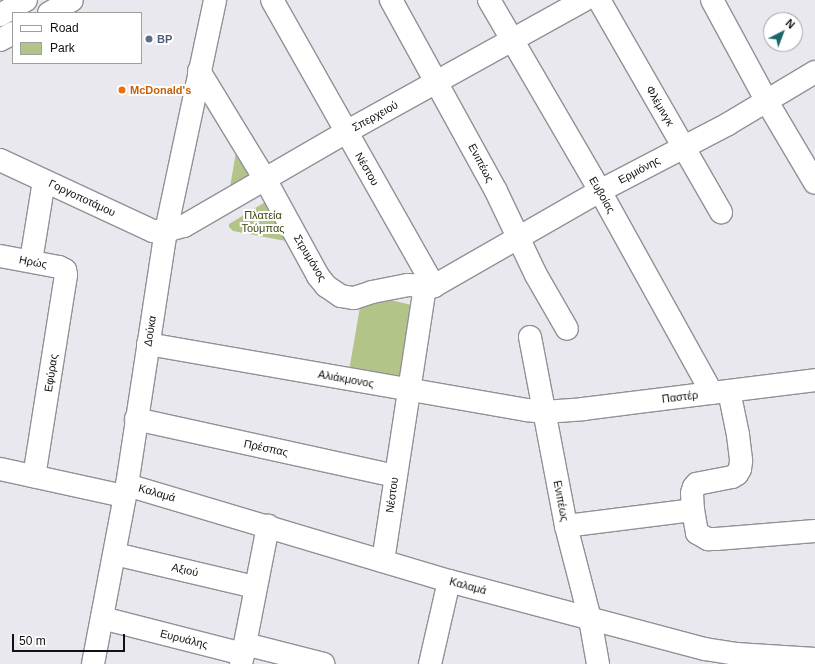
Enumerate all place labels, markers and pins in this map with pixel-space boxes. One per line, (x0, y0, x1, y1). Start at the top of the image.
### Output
place label: BP (157, 32, 172, 46)
marker: BP (144, 34, 154, 44)
place label: McDonald's (130, 83, 191, 97)
marker: McDonald's (117, 85, 127, 95)

